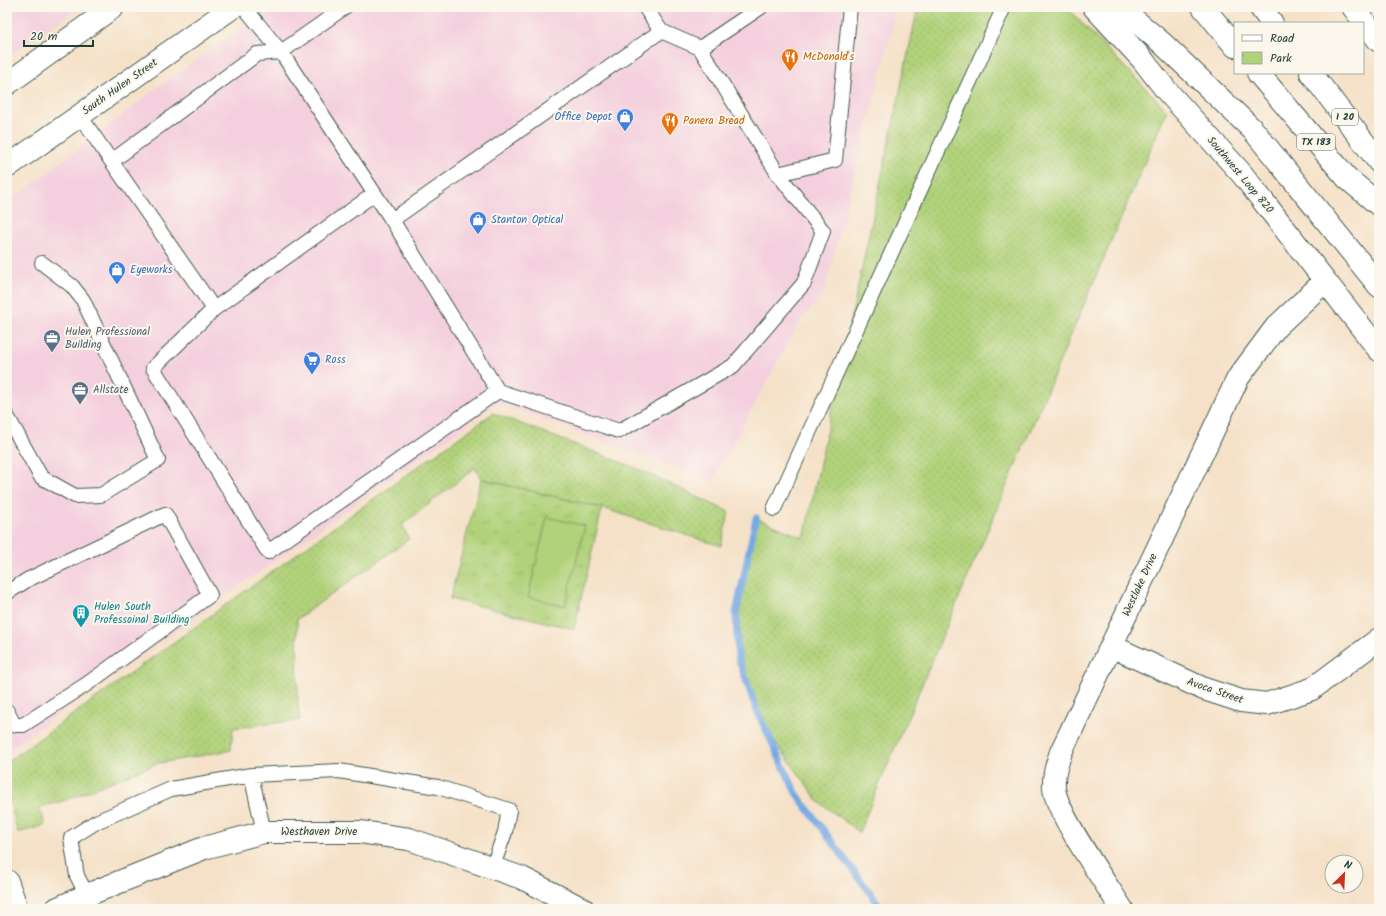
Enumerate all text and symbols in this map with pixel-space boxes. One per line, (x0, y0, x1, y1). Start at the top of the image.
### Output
scale bar (24, 22, 93, 48)
legend (1234, 22, 1364, 74)
text: 20 m (30, 27, 58, 46)
text: Road (1270, 29, 1295, 48)
restaurant icon: McDonald's (780, 47, 800, 72)
place label: McDonald's (803, 48, 854, 66)
text: Park (1270, 49, 1292, 68)
street label: South Hulen Street (78, 54, 162, 120)
shop icon: Office Depot (615, 107, 635, 132)
place label: Office Depot (555, 108, 613, 126)
road number: I 20 (1332, 109, 1358, 125)
restaurant icon: Panera Bread (660, 111, 680, 136)
place label: Panera Bread (683, 112, 745, 130)
street label: Southwest Loop 820 (1202, 132, 1278, 218)
road number: TX 183 (1297, 134, 1335, 150)
shop icon: Stanton Optical (468, 210, 488, 235)
place label: Stanton Optical (491, 211, 564, 229)
shop icon: Eyeworks (107, 260, 127, 285)
place label: Eyeworks (130, 261, 173, 279)
place label: Hulen Professional Building (65, 323, 150, 354)
office icon: Hulen Professional Building (42, 328, 62, 353)
supermarket icon: Ross (302, 350, 322, 375)
place label: Ross (325, 351, 346, 369)
office icon: Allstate (70, 380, 90, 405)
place label: Allstate (93, 381, 128, 399)
street label: Westlake Drive (1118, 550, 1163, 620)
place label: Hulen South Professoinal Building (94, 598, 190, 629)
building icon: Hulen South Professoinal Building (71, 603, 91, 628)
street label: Avoca Street (1184, 673, 1246, 709)
street label: Westhaven Drive (281, 823, 357, 841)
north arrow (1324, 854, 1364, 894)
text: N (1341, 856, 1355, 875)

